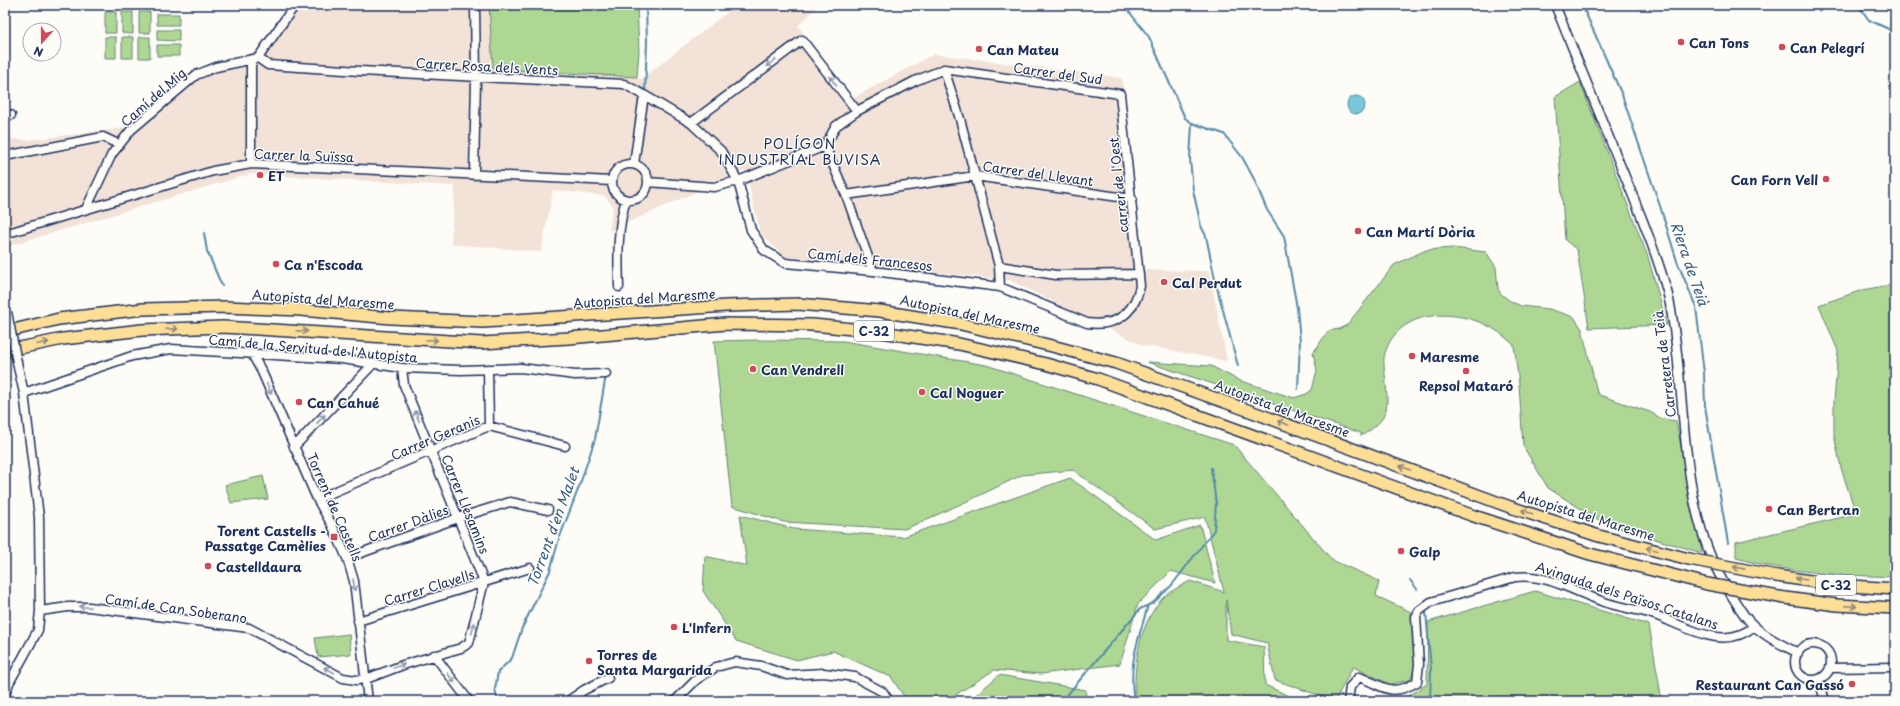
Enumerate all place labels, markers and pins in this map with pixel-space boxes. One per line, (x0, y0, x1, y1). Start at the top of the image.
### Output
place label: Can Tons (1689, 33, 1749, 52)
marker: Can Tons (1676, 37, 1686, 47)
place label: Can Pelegrí (1790, 38, 1865, 57)
place label: Can Mateu (987, 40, 1059, 59)
marker: Can Pelegrí (1777, 42, 1787, 52)
marker: Can Mateu (974, 44, 984, 54)
place label: ET (268, 166, 285, 185)
marker: ET (255, 170, 265, 180)
place label: Can Forn Vell (1731, 170, 1818, 189)
marker: Can Forn Vell (1821, 174, 1831, 184)
place label: Can Martí Dòria (1366, 222, 1475, 241)
marker: Can Martí Dòria (1353, 226, 1363, 236)
place label: Ca n'Escoda (284, 255, 363, 274)
marker: Ca n'Escoda (271, 259, 281, 269)
place label: Cal Perdut (1172, 273, 1242, 292)
marker: Cal Perdut (1159, 277, 1169, 287)
place label: Maresme (1420, 347, 1479, 366)
marker: Maresme (1407, 351, 1417, 361)
place label: Can Vendrell (761, 360, 844, 379)
marker: Can Vendrell (748, 364, 758, 374)
marker: Repsol Mataró (1461, 366, 1471, 376)
place label: Repsol Mataró (1419, 376, 1513, 395)
place label: Cal Noguer (930, 383, 1004, 402)
marker: Cal Noguer (917, 387, 927, 397)
place label: Can Cahué (307, 393, 380, 412)
marker: Can Cahué (294, 397, 304, 407)
place label: Can Bertran (1777, 500, 1859, 519)
marker: Can Bertran (1764, 504, 1774, 514)
place label: Torent Castells - Passatge Camèlies (205, 521, 326, 555)
marker: Torent Castells - Passatge Camèlies (329, 532, 339, 542)
place label: Galp (1409, 542, 1440, 561)
marker: Galp (1396, 546, 1406, 556)
place label: Castelldaura (216, 557, 302, 576)
marker: Castelldaura (203, 561, 213, 571)
place label: L'Infern (682, 618, 731, 637)
marker: L'Infern (669, 622, 679, 632)
place label: Torres de Santa Margarida (597, 645, 712, 679)
marker: Torres de Santa Margarida (584, 656, 594, 666)
place label: Restaurant Can Gassó (1696, 675, 1844, 694)
marker: Restaurant Can Gassó (1847, 679, 1857, 689)

